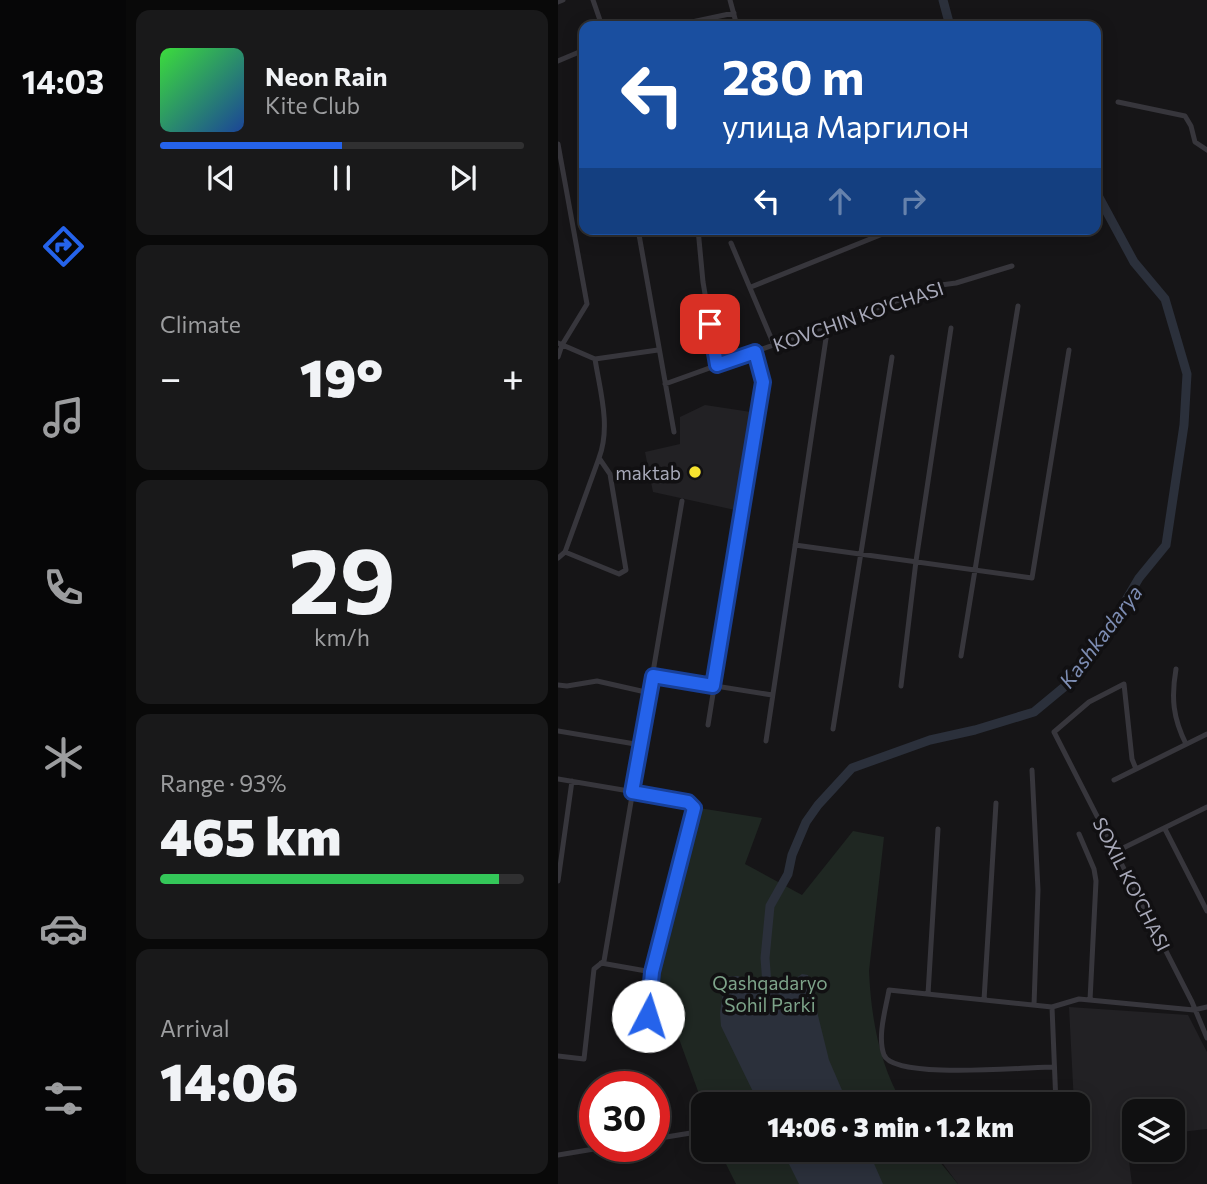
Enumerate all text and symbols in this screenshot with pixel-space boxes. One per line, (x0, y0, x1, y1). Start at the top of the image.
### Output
text: 280 m (722, 45, 865, 105)
icon: left (607, 49, 698, 140)
text: Neon Rain (265, 60, 388, 91)
text: 14:03 (22, 61, 104, 101)
text: Kite Club (265, 91, 360, 119)
text: улица Маргилон (722, 105, 969, 145)
icon: previous (202, 159, 240, 197)
icon: pause (323, 159, 361, 197)
icon: next (444, 159, 482, 197)
icon: left (748, 182, 786, 220)
icon: ahead (821, 182, 859, 220)
icon: right (894, 182, 932, 220)
icon: directions (39, 222, 88, 271)
street label: KOVCHIN KO'CHASI (770, 276, 946, 356)
pin (680, 294, 740, 354)
icon: arrive (691, 305, 729, 343)
text: Climate (160, 310, 241, 338)
text: 19° (300, 344, 383, 408)
text: − (160, 353, 182, 400)
text: + (502, 353, 524, 400)
icon: music (39, 393, 88, 442)
place label: maktab (615, 461, 681, 484)
marker: maktab (687, 464, 703, 480)
text: 29 (288, 521, 396, 633)
icon: phone (39, 563, 88, 612)
water label: Kashkadarya (1053, 580, 1147, 692)
text: km/h (314, 623, 370, 651)
icon: climate (39, 733, 88, 782)
text: Range · 93% (160, 769, 286, 797)
text: 465 km (160, 803, 341, 867)
street label: SOXIL KO'CHASI (1088, 813, 1176, 955)
icon: car (39, 904, 88, 953)
park label: Qashqadaryo Sohil Parki (712, 971, 828, 1016)
position arrow (611, 979, 685, 1053)
text: Arrival (160, 1014, 230, 1042)
text: 14:06 (160, 1048, 298, 1112)
speed limit sign: 30 (579, 1071, 670, 1162)
icon: filters (39, 1074, 88, 1123)
map controls (1122, 1099, 1185, 1162)
button: layers (1122, 1099, 1185, 1162)
text: 14:06 · 3 min · 1.2 km (767, 1111, 1014, 1142)

